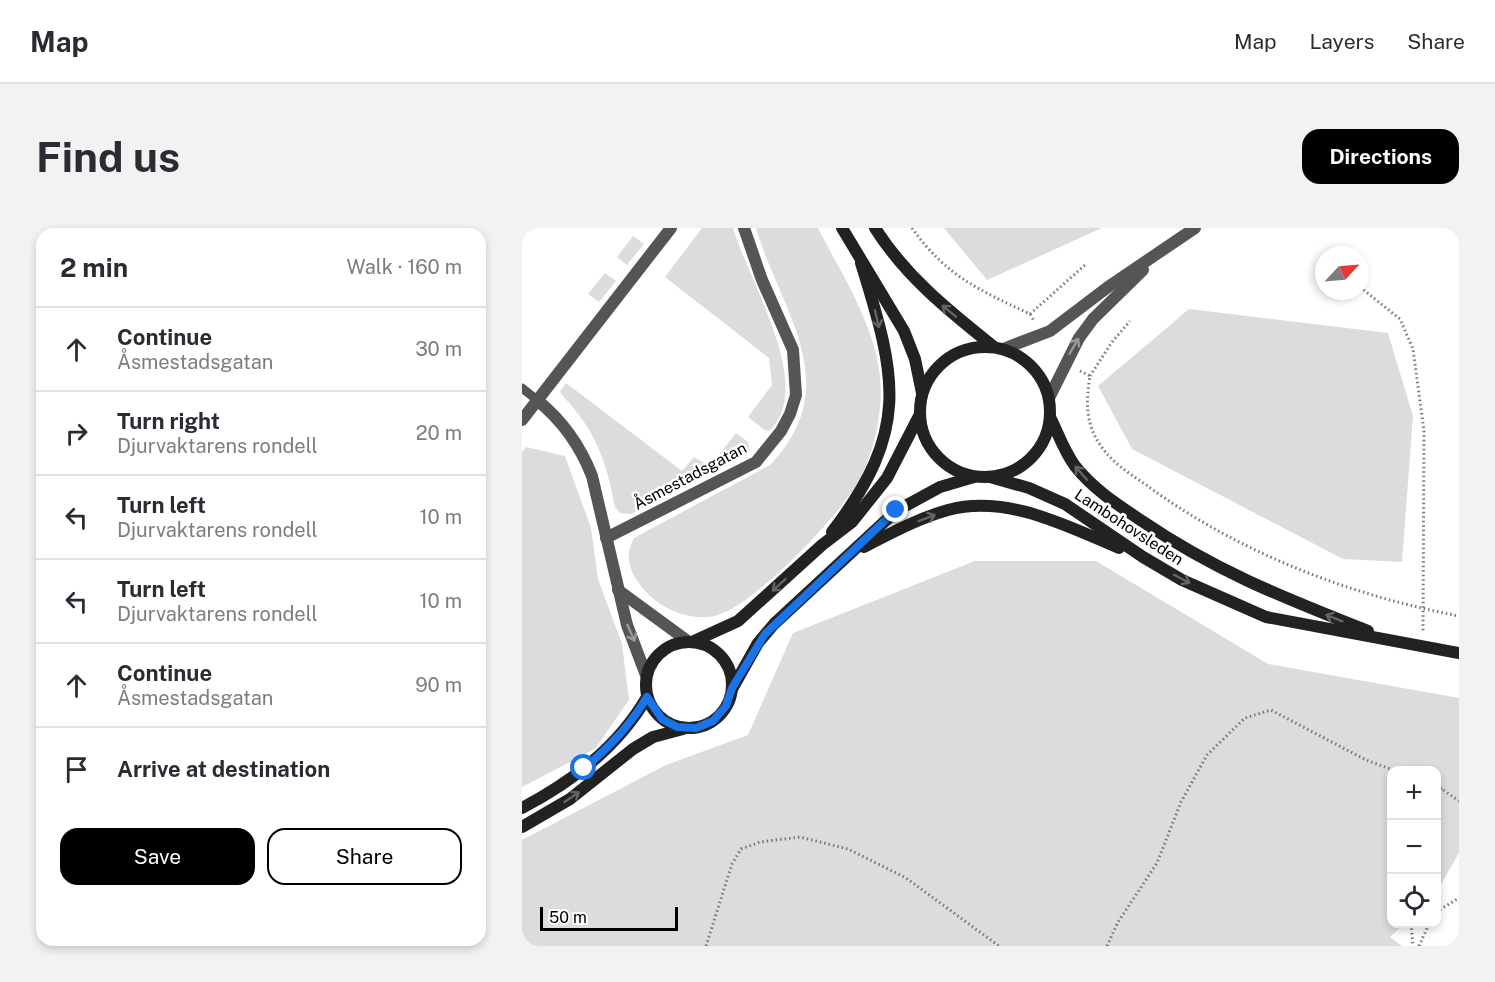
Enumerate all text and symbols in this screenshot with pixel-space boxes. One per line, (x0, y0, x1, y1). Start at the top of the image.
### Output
text: Map (30, 25, 89, 58)
text: Map (1234, 29, 1277, 54)
text: Layers (1310, 29, 1374, 54)
text: Share (1407, 29, 1465, 54)
button: Directions (1302, 129, 1459, 184)
text: Find us (36, 132, 180, 181)
north arrow (1315, 246, 1369, 300)
text: 2 min (60, 252, 128, 283)
text: Walk · 160 m (347, 255, 462, 279)
one-way arrow (941, 305, 957, 318)
one-way arrow (872, 309, 884, 328)
text: Continue (117, 324, 212, 350)
icon: ahead (60, 333, 93, 366)
text: 30 m (415, 337, 462, 361)
one-way arrow (1069, 338, 1081, 355)
text: Åsmestadsgatan (117, 350, 273, 374)
text: Turn right (117, 408, 220, 434)
icon: right (60, 417, 93, 450)
text: 20 m (416, 421, 462, 445)
text: Djurvaktarens rondell (117, 434, 318, 458)
street label: Åsmestadsgatan (629, 436, 750, 514)
one-way arrow (1074, 466, 1088, 481)
street label: Lambohovsleden (1071, 485, 1187, 569)
text: Turn left (117, 492, 206, 518)
route end (882, 496, 908, 522)
icon: left (60, 501, 93, 534)
text: 10 m (419, 505, 462, 529)
one-way arrow (917, 512, 935, 523)
text: Djurvaktarens rondell (117, 518, 318, 542)
one-way arrow (1173, 574, 1191, 586)
text: Turn left (117, 576, 206, 602)
one-way arrow (772, 578, 787, 592)
icon: left (60, 585, 93, 618)
text: 10 m (419, 589, 462, 613)
text: Djurvaktarens rondell (117, 602, 318, 626)
one-way arrow (1325, 612, 1344, 623)
one-way arrow (625, 623, 637, 641)
text: Continue (117, 660, 212, 686)
icon: ahead (60, 669, 93, 702)
text: 90 m (415, 673, 462, 697)
text: Åsmestadsgatan (117, 686, 273, 710)
icon: arrive (60, 753, 93, 786)
route start (570, 754, 596, 780)
text: Arrive at destination (117, 756, 330, 782)
map controls (1387, 766, 1441, 928)
button: + (1387, 766, 1441, 820)
one-way arrow (563, 791, 580, 803)
button: − (1387, 820, 1441, 874)
button: Save (60, 828, 255, 885)
button: Share (267, 828, 462, 885)
button: locate (1387, 874, 1441, 928)
scale bar (540, 904, 678, 932)
text: 50 m (549, 908, 587, 927)

